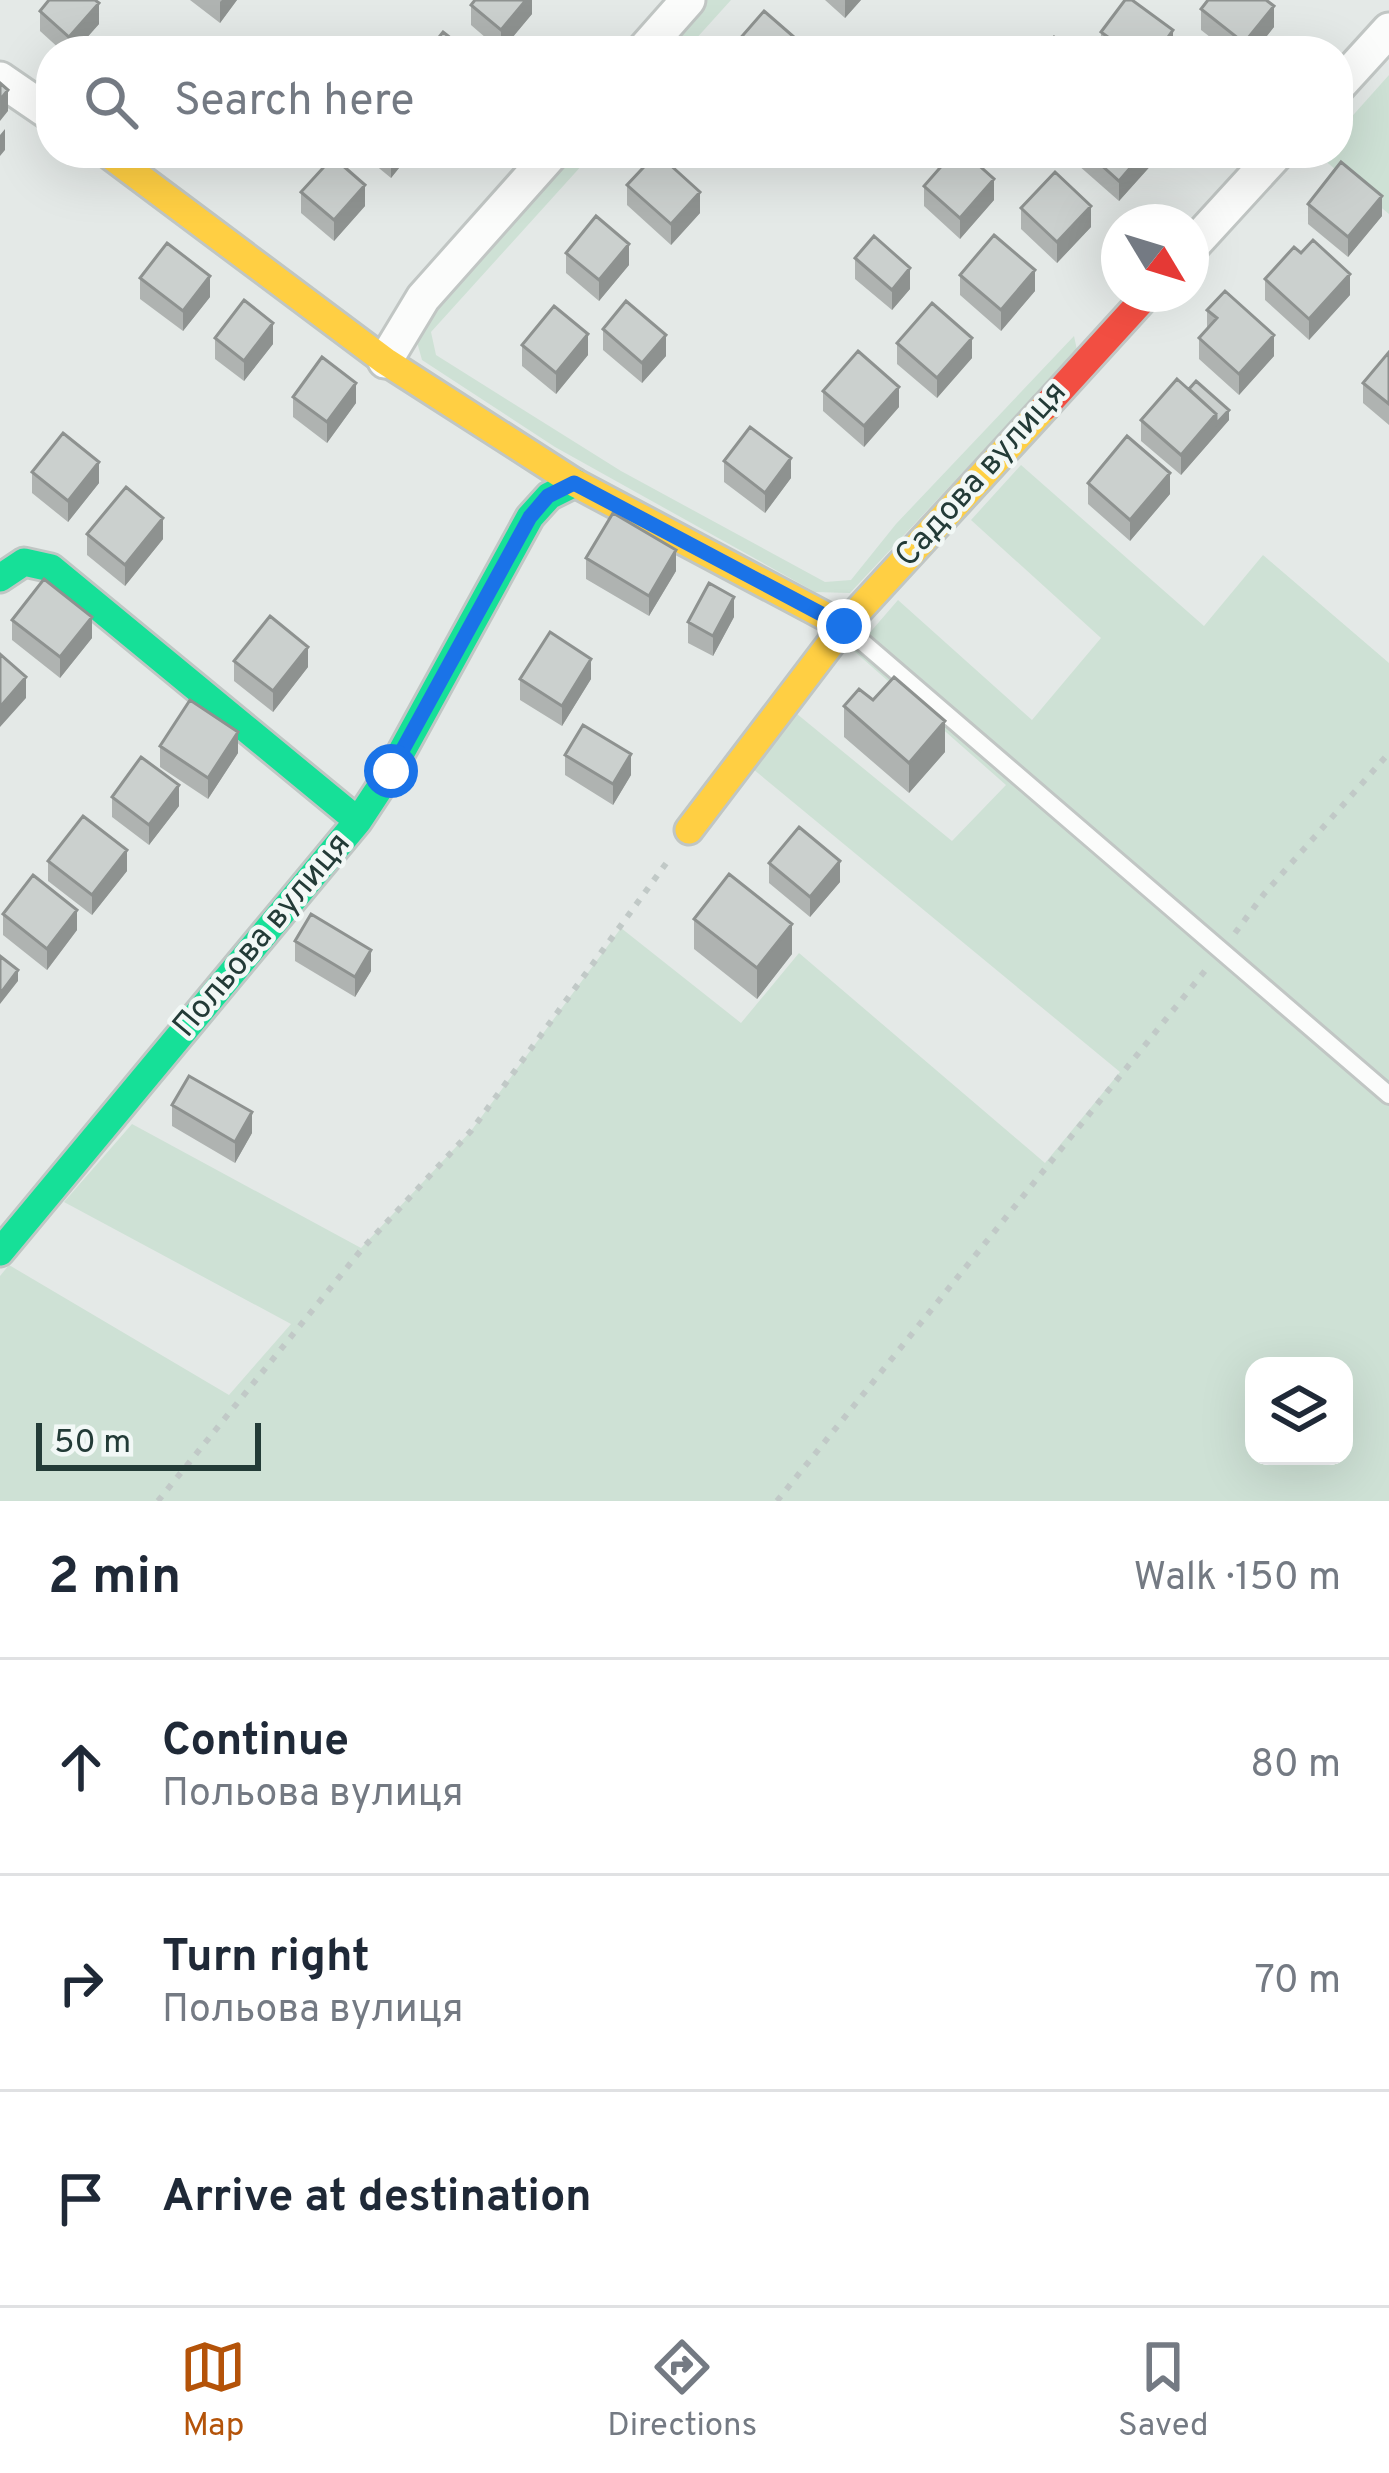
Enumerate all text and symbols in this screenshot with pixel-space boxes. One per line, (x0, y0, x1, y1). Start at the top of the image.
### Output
search box (36, 36, 1353, 168)
icon: search (78, 69, 144, 135)
text: Search here (174, 74, 414, 131)
north arrow (1101, 204, 1209, 312)
street label: Садова вулиця (887, 373, 1077, 577)
route end (817, 599, 871, 653)
route start (364, 744, 418, 798)
street label: Польова вулиця (165, 825, 361, 1047)
map controls (1245, 1357, 1353, 1465)
button: layers (1245, 1357, 1353, 1465)
scale bar (36, 1417, 261, 1470)
text: 50 m (54, 1423, 131, 1465)
text: 2 min (48, 1547, 181, 1612)
text: Walk · 150 m (1134, 1555, 1341, 1604)
text: Continue (162, 1714, 349, 1771)
icon: ahead (48, 1734, 114, 1800)
text: 80 m (1250, 1742, 1341, 1791)
text: Польова вулиця (162, 1771, 463, 1820)
text: Turn right (162, 1930, 370, 1987)
icon: right (48, 1950, 114, 2016)
text: 70 m (1255, 1958, 1341, 2007)
text: Польова вулиця (162, 1987, 463, 2036)
icon: arrive (48, 2166, 114, 2232)
text: Arrive at destination (162, 2170, 592, 2227)
tab: Map (180, 2334, 246, 2448)
tab: Directions (607, 2334, 757, 2448)
tab: Saved (1118, 2334, 1209, 2448)

